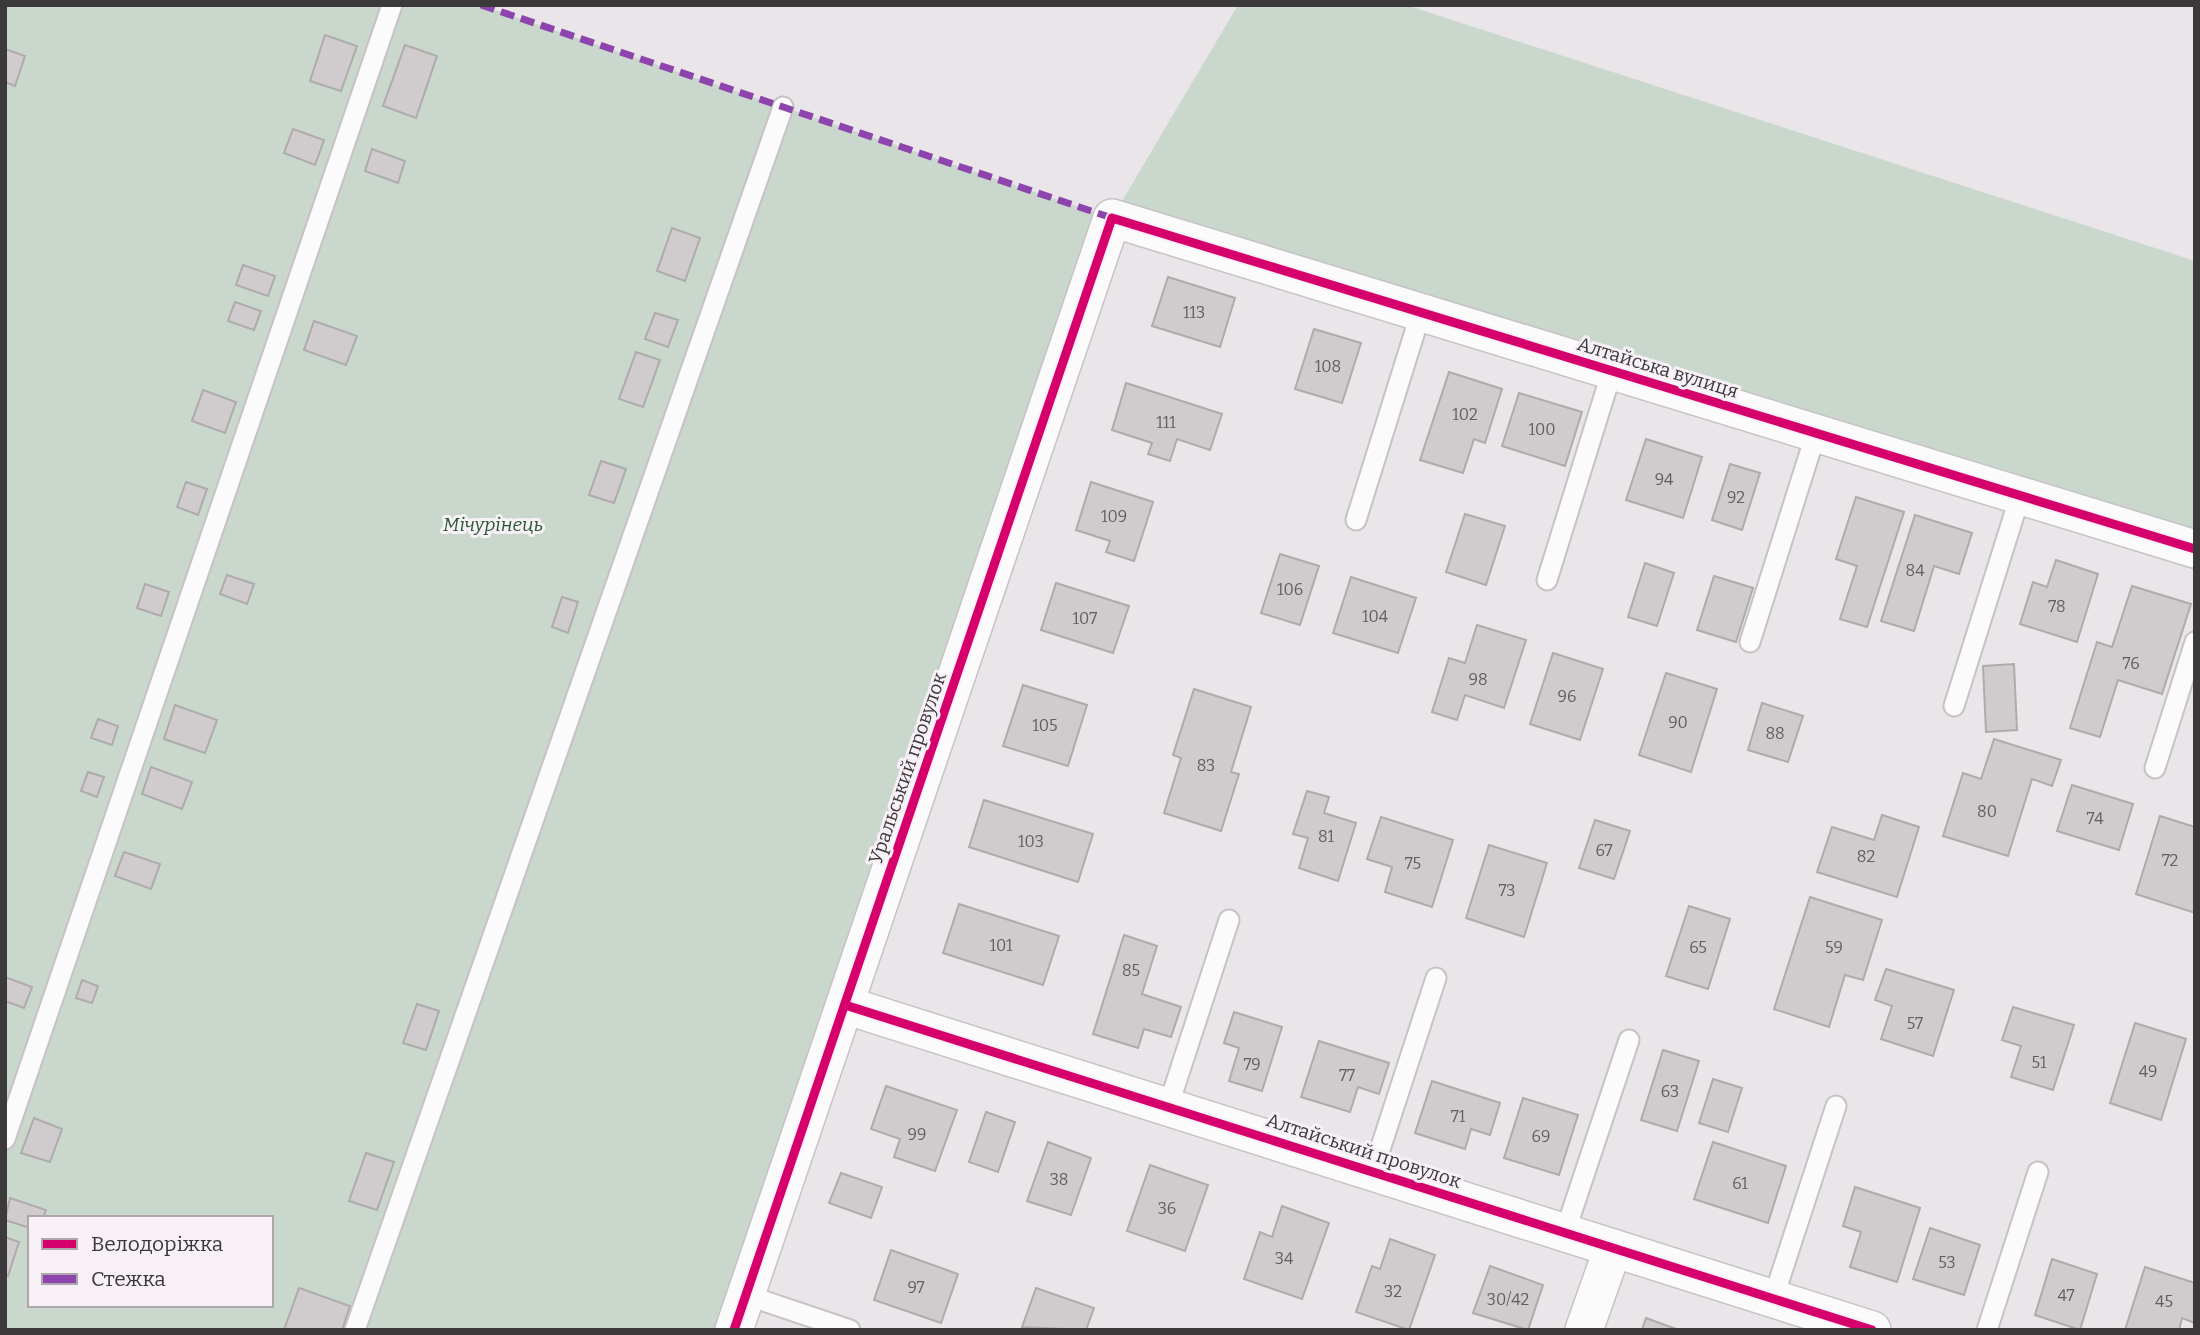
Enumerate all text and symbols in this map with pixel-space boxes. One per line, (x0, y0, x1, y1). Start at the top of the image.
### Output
house number: 113 (1183, 303, 1205, 322)
street label: Алтайська вулиця (1574, 332, 1741, 403)
house number: 108 (1315, 357, 1341, 376)
house number: 102 (1452, 405, 1478, 424)
house number: 111 (1156, 413, 1176, 432)
house number: 100 (1528, 420, 1556, 439)
house number: 94 (1655, 470, 1674, 489)
house number: 92 (1727, 488, 1745, 507)
house number: 109 (1101, 507, 1127, 526)
park label: Мічурінець (443, 513, 543, 536)
house number: 84 (1906, 561, 1925, 580)
house number: 106 (1277, 580, 1303, 599)
house number: 78 (2048, 597, 2066, 616)
house number: 104 (1362, 607, 1389, 626)
house number: 107 (1073, 609, 1097, 628)
house number: 76 (2122, 654, 2140, 673)
street label: Уральський провулок (864, 668, 951, 867)
house number: 98 (1469, 670, 1488, 689)
house number: 96 (1558, 687, 1576, 706)
house number: 90 (1668, 713, 1688, 732)
house number: 105 (1032, 716, 1058, 735)
house number: 88 (1765, 724, 1785, 743)
house number: 83 (1197, 756, 1215, 775)
house number: 80 (1977, 802, 1997, 821)
house number: 74 (2086, 809, 2104, 828)
house number: 81 (1318, 827, 1335, 846)
house number: 103 (1018, 832, 1044, 851)
house number: 67 (1595, 841, 1613, 860)
house number: 82 (1857, 847, 1875, 866)
house number: 72 (2162, 851, 2178, 870)
house number: 75 (1405, 854, 1421, 873)
house number: 73 (1499, 881, 1515, 900)
house number: 101 (989, 936, 1013, 955)
house number: 65 (1689, 938, 1707, 957)
house number: 59 (1825, 938, 1843, 957)
house number: 85 (1122, 961, 1140, 980)
house number: 57 (1907, 1014, 1923, 1033)
house number: 51 (2032, 1053, 2047, 1072)
house number: 79 (1243, 1055, 1261, 1074)
house number: 49 (2139, 1062, 2157, 1081)
house number: 77 (1339, 1066, 1355, 1085)
house number: 63 (1661, 1082, 1679, 1101)
house number: 71 (1451, 1107, 1466, 1126)
street label: Алтайський провулок (1264, 1108, 1465, 1193)
house number: 99 (908, 1125, 926, 1144)
house number: 69 (1532, 1127, 1550, 1146)
house number: 38 (1050, 1170, 1068, 1189)
house number: 61 (1732, 1174, 1748, 1193)
house number: 36 (1158, 1199, 1176, 1218)
legend (28, 1216, 273, 1307)
text: Велодоріжка (91, 1231, 224, 1257)
house number: 34 (1275, 1249, 1294, 1268)
house number: 53 (1938, 1253, 1956, 1272)
text: Стежка (91, 1266, 166, 1292)
house number: 97 (907, 1278, 925, 1297)
house number: 32 (1384, 1282, 1402, 1301)
house number: 47 (2057, 1286, 2075, 1305)
house number: 30/42 (1487, 1290, 1529, 1309)
house number: 45 (2155, 1292, 2173, 1311)

